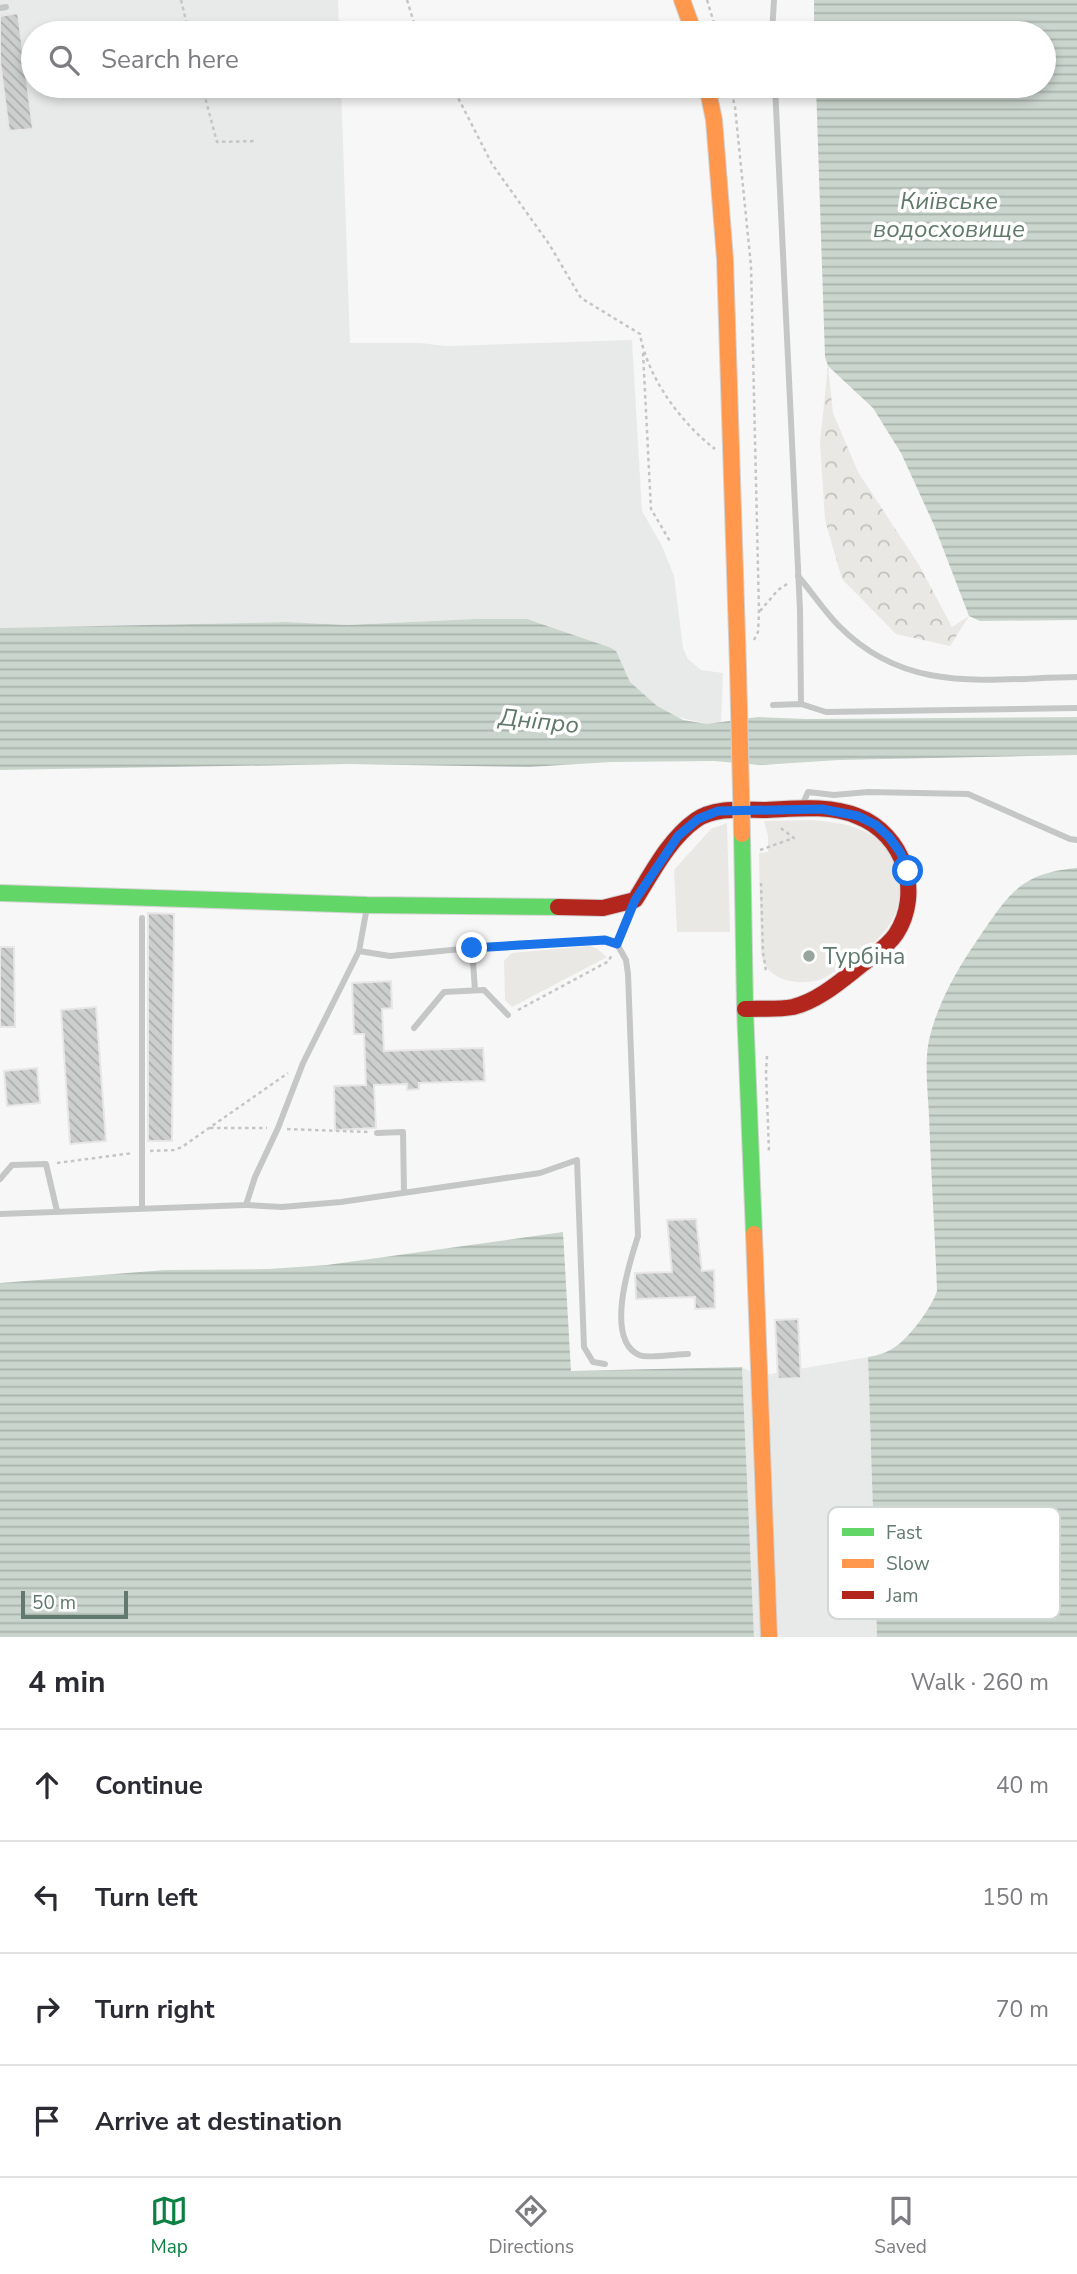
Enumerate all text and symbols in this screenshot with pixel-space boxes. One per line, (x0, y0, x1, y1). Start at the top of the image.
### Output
search box (21, 21, 1056, 98)
icon: search (45, 41, 83, 79)
text: Search here (101, 42, 239, 77)
water label: Київське водосховище (873, 185, 1025, 245)
water label: Дніпро (495, 701, 581, 741)
route start (892, 855, 923, 886)
route end (456, 932, 487, 963)
place label: Турбіна (823, 941, 905, 972)
marker: Турбіна (801, 948, 817, 964)
legend (828, 1507, 1060, 1619)
text: Fast (886, 1520, 922, 1546)
text: Slow (886, 1551, 930, 1577)
text: Jam (885, 1583, 919, 1609)
scale bar (21, 1588, 128, 1620)
text: 50 m (32, 1590, 76, 1616)
text: 4 min (28, 1662, 106, 1703)
text: Walk · 260 m (910, 1667, 1049, 1698)
icon: ahead (28, 1766, 66, 1804)
text: Continue (95, 1768, 203, 1803)
text: 40 m (996, 1770, 1049, 1801)
icon: left (28, 1878, 66, 1916)
text: Turn left (95, 1880, 198, 1915)
text: 150 m (982, 1882, 1049, 1913)
icon: right (28, 1990, 66, 2028)
text: Turn right (95, 1992, 214, 2027)
text: 70 m (996, 1994, 1049, 2025)
icon: arrive (28, 2102, 66, 2140)
text: Arrive at destination (95, 2104, 342, 2139)
tab: Map (150, 2192, 188, 2260)
tab: Directions (488, 2192, 574, 2260)
tab: Saved (874, 2192, 927, 2260)

